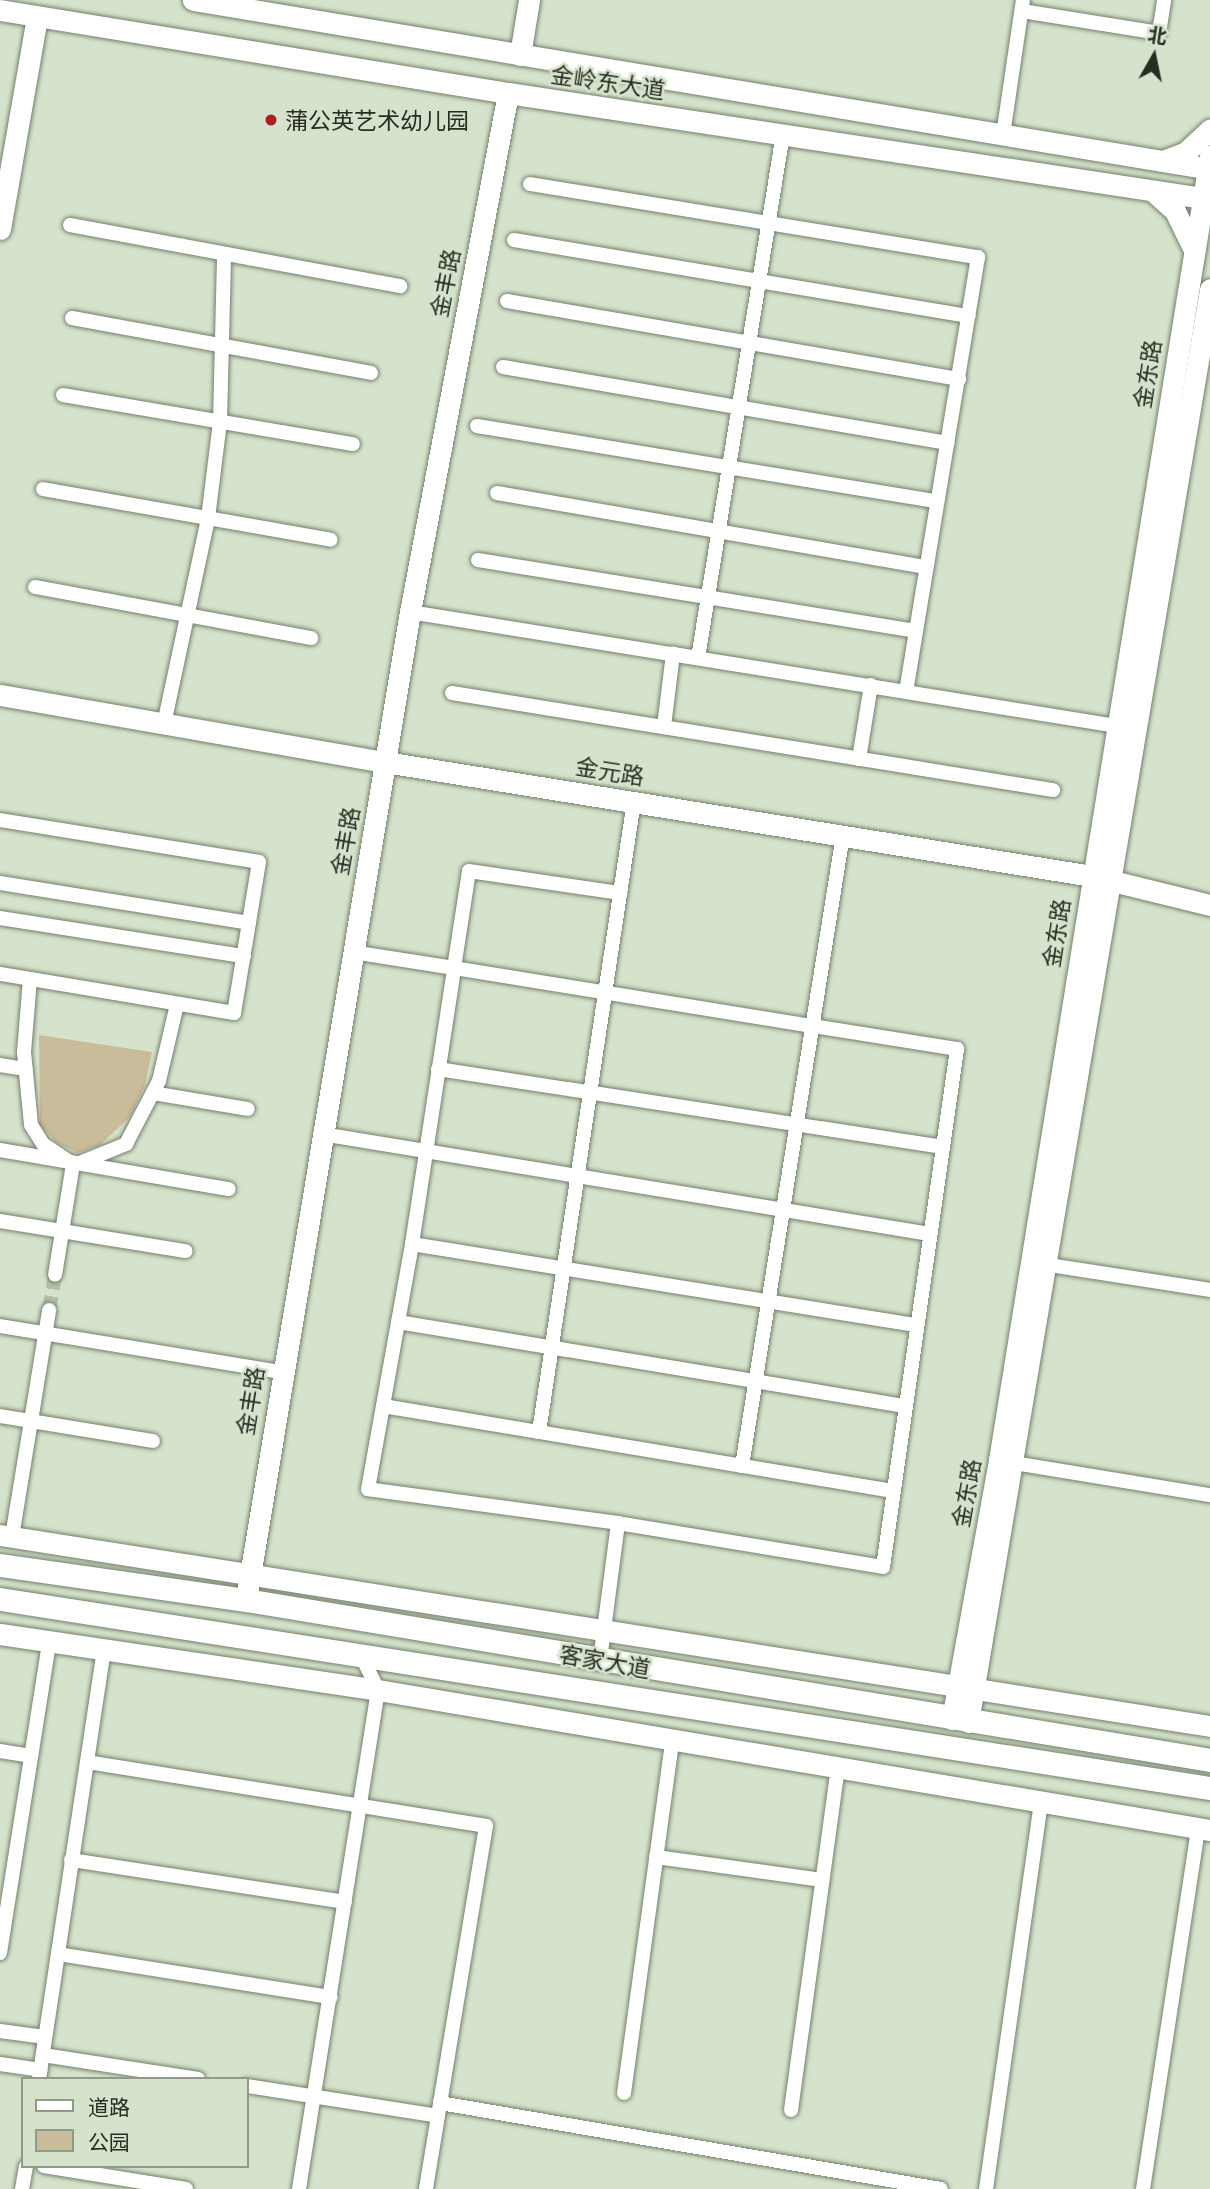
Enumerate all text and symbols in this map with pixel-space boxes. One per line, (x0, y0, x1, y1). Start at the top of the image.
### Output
north arrow (1119, 21, 1189, 91)
text: 北 (1146, 22, 1169, 48)
street label: 金岭东大道 (549, 60, 667, 104)
place label: 蒲公英艺术幼儿园 (285, 106, 469, 134)
marker: 蒲公英艺术幼儿园 (263, 112, 279, 128)
street label: 金丰路 (425, 247, 465, 319)
street label: 金东路 (1128, 338, 1166, 410)
street label: 金元路 (574, 752, 646, 790)
street label: 金丰路 (325, 805, 365, 877)
street label: 金东路 (1037, 897, 1075, 969)
street label: 金丰路 (231, 1365, 269, 1437)
street label: 金东路 (946, 1457, 986, 1529)
street label: 客家大道 (557, 1639, 653, 1683)
legend (21, 2077, 248, 2168)
text: 道路 (88, 2094, 130, 2119)
text: 公园 (88, 2129, 130, 2154)

